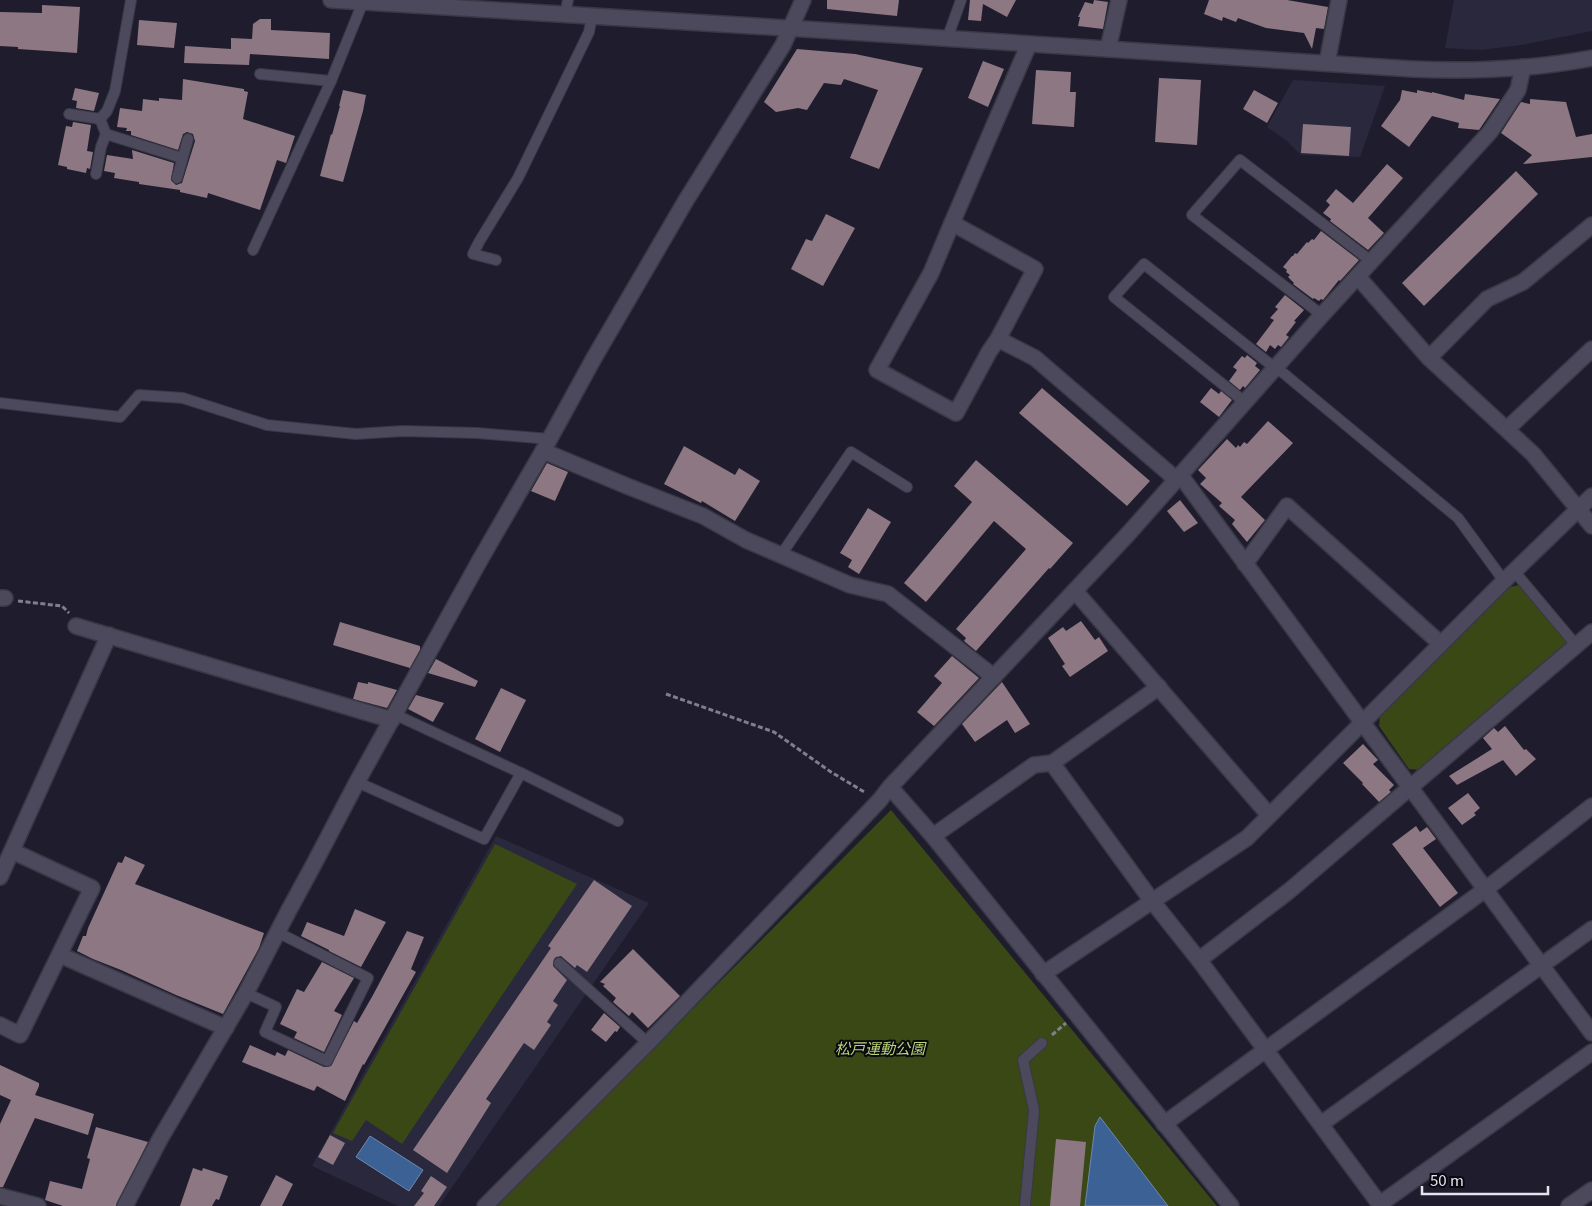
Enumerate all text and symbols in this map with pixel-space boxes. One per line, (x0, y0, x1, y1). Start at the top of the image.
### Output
park label: 松戸運動公園 (835, 1037, 927, 1058)
scale bar (1422, 1164, 1548, 1196)
text: 50 m (1430, 1169, 1464, 1190)

